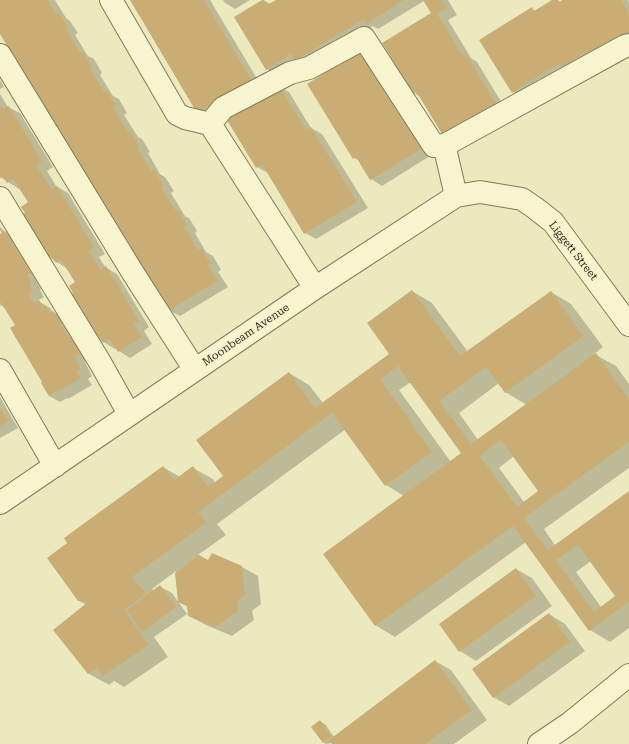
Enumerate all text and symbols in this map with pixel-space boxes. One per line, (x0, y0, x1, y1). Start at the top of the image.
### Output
street label: Liggett Street (546, 219, 600, 283)
street label: Moonbeam Avenue (200, 301, 292, 369)

